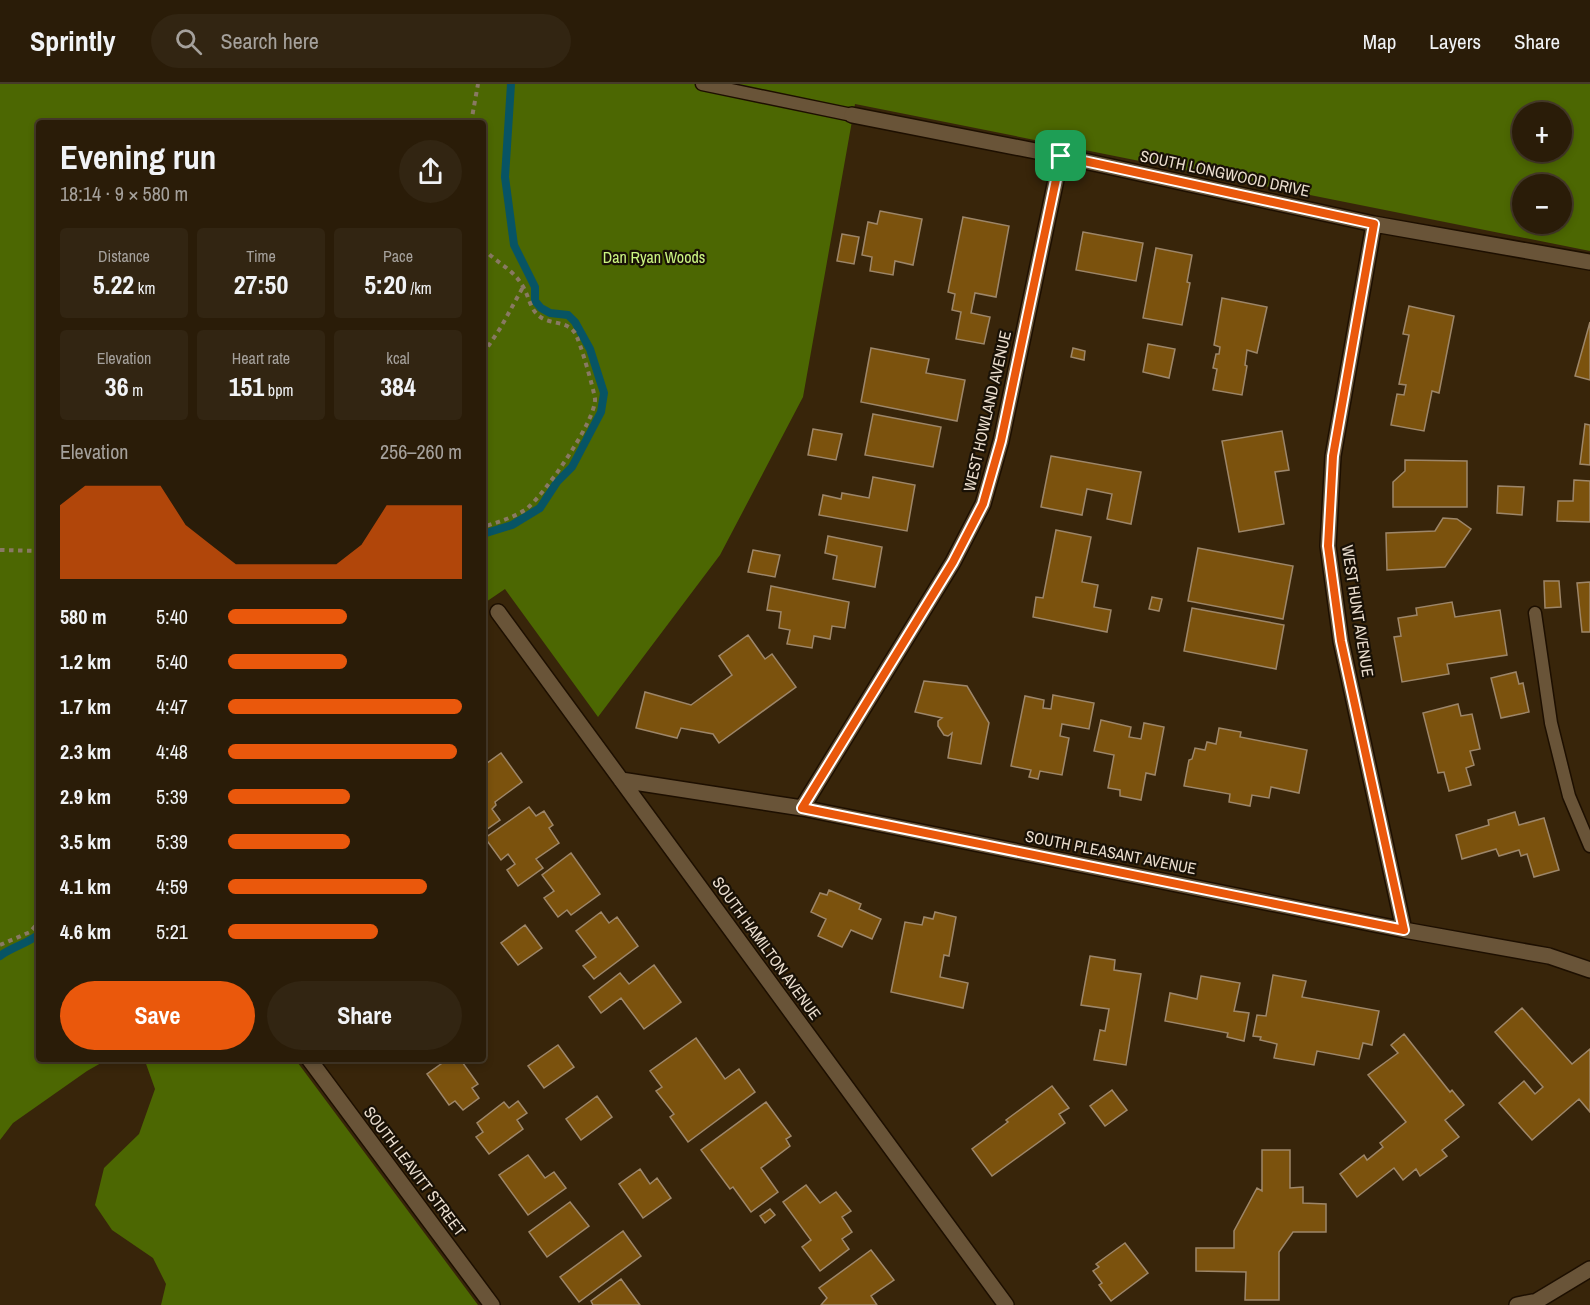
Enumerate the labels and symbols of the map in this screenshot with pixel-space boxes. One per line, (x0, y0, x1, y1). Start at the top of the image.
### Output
pin (1035, 130, 1086, 181)
street label: SOUTH LONGWOOD DRIVE (1138, 144, 1312, 202)
park label: Dan Ryan Woods (603, 246, 705, 268)
street label: WEST HOWLAND AVENUE (958, 328, 1016, 494)
street label: WEST HUNT AVENUE (1337, 543, 1379, 679)
street label: SOUTH PLEASANT AVENUE (1024, 825, 1198, 879)
street label: SOUTH HAMILTON AVENUE (708, 872, 826, 1024)
street label: SOUTH LEAVITT STREET (359, 1102, 471, 1240)

